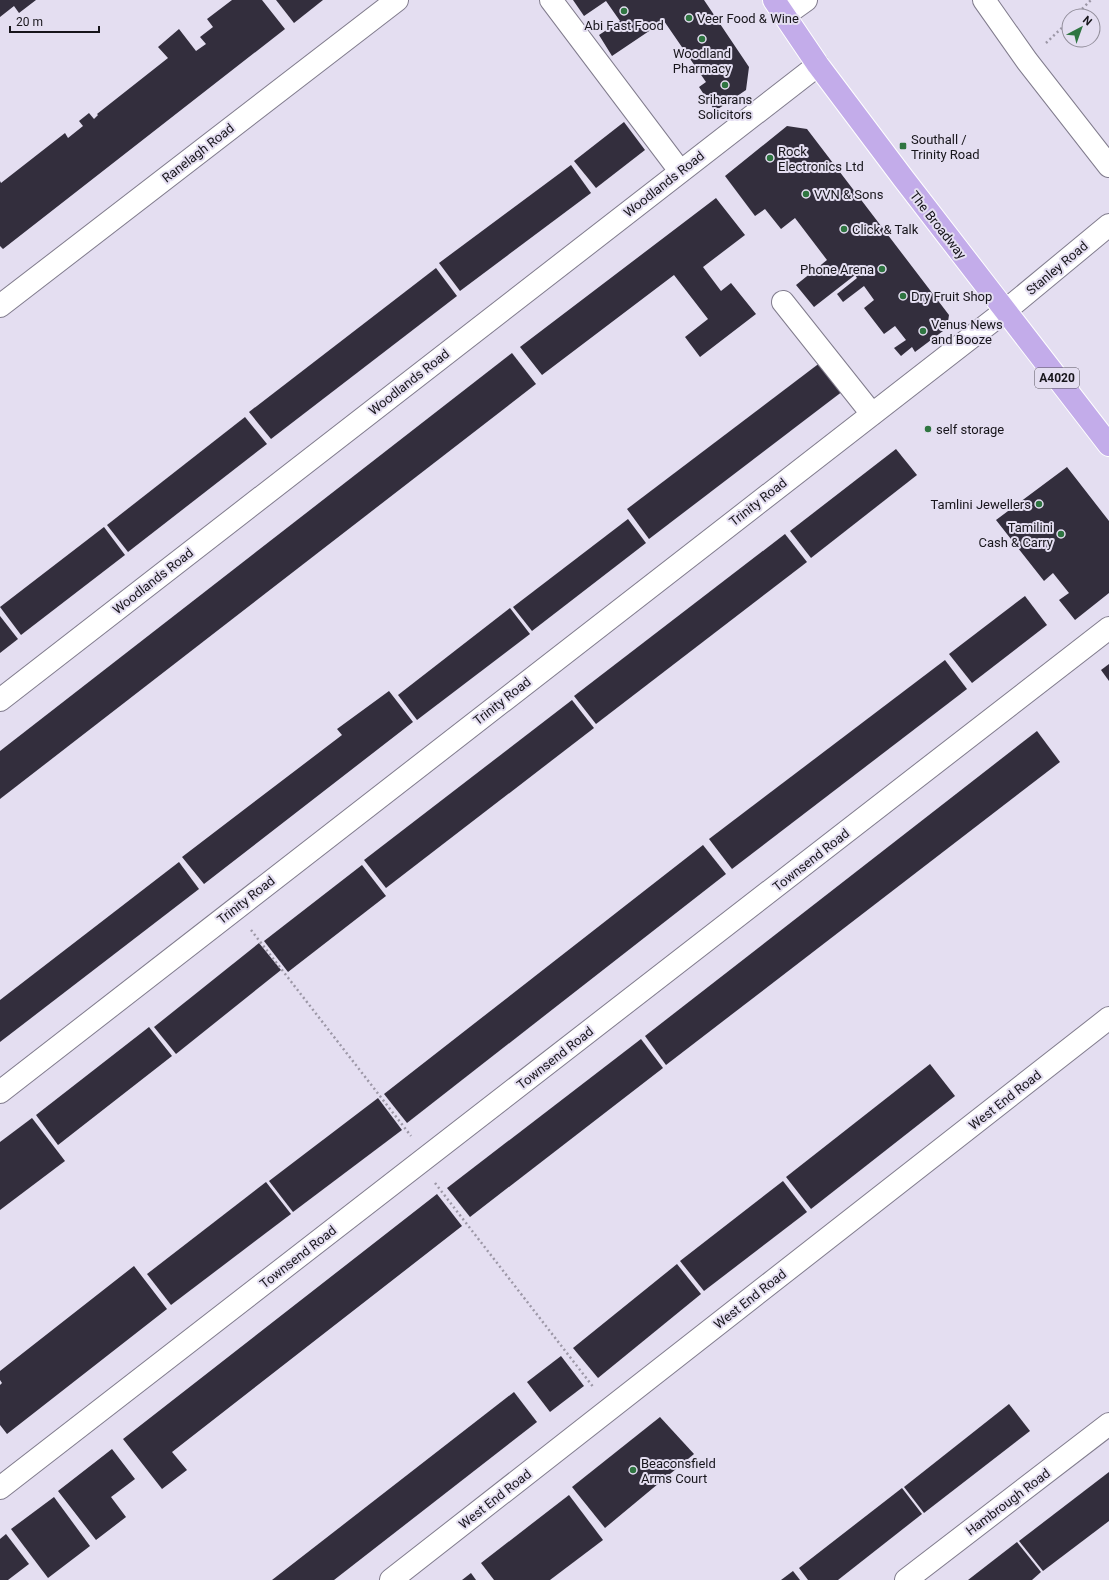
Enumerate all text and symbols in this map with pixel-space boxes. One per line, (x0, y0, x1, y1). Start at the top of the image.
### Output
marker: Abi Fast Food (619, 6, 629, 16)
scale bar (10, 8, 99, 34)
north arrow (1061, 8, 1101, 48)
place label: Veer Food & Wine (697, 11, 799, 26)
marker: Veer Food & Wine (684, 13, 694, 23)
text: N (1080, 13, 1095, 28)
text: 20 m (16, 15, 43, 29)
place label: Abi Fast Food (584, 18, 664, 33)
marker: Woodland Pharmacy (697, 34, 707, 44)
place label: Woodland Pharmacy (673, 46, 731, 76)
marker: Sriharans Solicitors (720, 80, 730, 90)
place label: Sriharans Solicitors (698, 92, 753, 122)
street label: Ranelagh Road (159, 120, 237, 186)
place label: Southall / Trinity Road (911, 132, 980, 162)
marker: Southall / Trinity Road (898, 141, 908, 151)
place label: Rock Electronics Ltd (778, 144, 864, 174)
street label: Woodlands Road (621, 148, 707, 220)
marker: Rock Electronics Ltd (765, 153, 775, 163)
place label: VVN & Sons (814, 187, 884, 202)
street label: The Broadway (907, 188, 969, 262)
marker: VVN & Sons (801, 189, 811, 199)
place label: Click & Talk (852, 222, 919, 237)
marker: Click & Talk (839, 224, 849, 234)
street label: Stanley Road (1023, 238, 1091, 298)
place label: Phone Arena (800, 262, 874, 277)
marker: Phone Arena (877, 264, 887, 274)
place label: Dry Fruit Shop (911, 289, 992, 304)
marker: Dry Fruit Shop (898, 291, 908, 301)
place label: Venus News and Booze (931, 317, 1003, 347)
marker: Venus News and Booze (918, 326, 928, 336)
street label: Woodlands Road (366, 346, 452, 418)
road number: A4020 (1035, 368, 1079, 388)
place label: self storage (936, 422, 1004, 437)
marker: self storage (923, 424, 933, 434)
street label: Trinity Road (726, 475, 790, 529)
place label: Tamlini Jewellers (931, 497, 1031, 512)
marker: Tamlini Jewellers (1034, 499, 1044, 509)
place label: Tamilini Cash & Carry (978, 520, 1053, 550)
marker: Tamilini Cash & Carry (1056, 529, 1066, 539)
street label: Woodlands Road (110, 545, 196, 617)
street label: Trinity Road (470, 674, 534, 728)
street label: Townsend Road (770, 826, 852, 894)
street label: Trinity Road (214, 873, 278, 927)
street label: Townsend Road (514, 1024, 596, 1092)
street label: West End Road (966, 1067, 1044, 1133)
street label: Townsend Road (257, 1223, 339, 1291)
street label: West End Road (711, 1266, 789, 1332)
place label: Beaconsfield Arms Court (641, 1456, 716, 1486)
marker: Beaconsfield Arms Court (628, 1465, 638, 1475)
street label: Hambrough Road (963, 1465, 1053, 1539)
street label: West End Road (456, 1466, 534, 1532)

